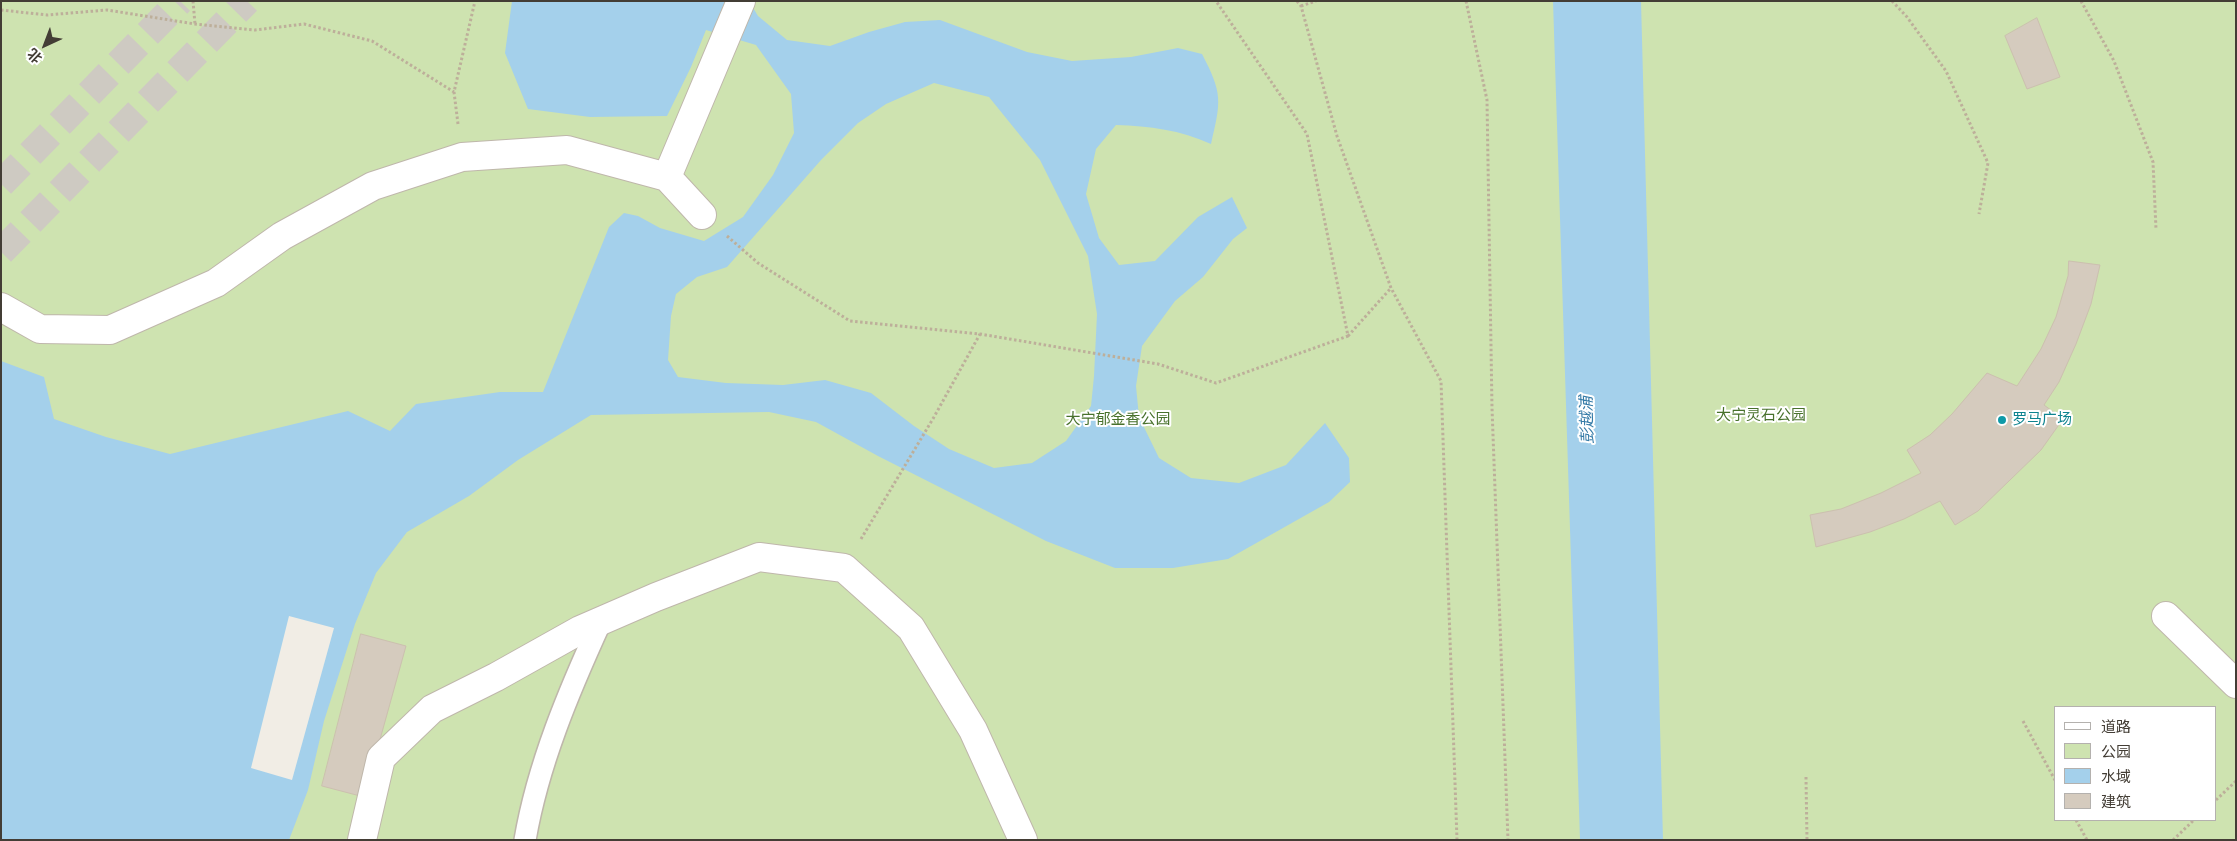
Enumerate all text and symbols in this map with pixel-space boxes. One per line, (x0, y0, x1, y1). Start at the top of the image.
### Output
north arrow (20, 20, 70, 70)
text: 北 (24, 45, 46, 67)
water label: 彭越浦 (1578, 396, 1598, 444)
park label: 大宁灵石公园 (1716, 407, 1806, 425)
park label: 大宁郁金香公园 (1066, 411, 1170, 429)
place label: 罗马广场 (2012, 411, 2072, 429)
marker: 罗马广场 (1996, 414, 2008, 426)
legend (2054, 706, 2217, 821)
text: 道路 (2101, 717, 2131, 737)
text: 公园 (2101, 742, 2131, 762)
text: 水域 (2101, 767, 2131, 787)
text: 建筑 (2101, 792, 2131, 812)

